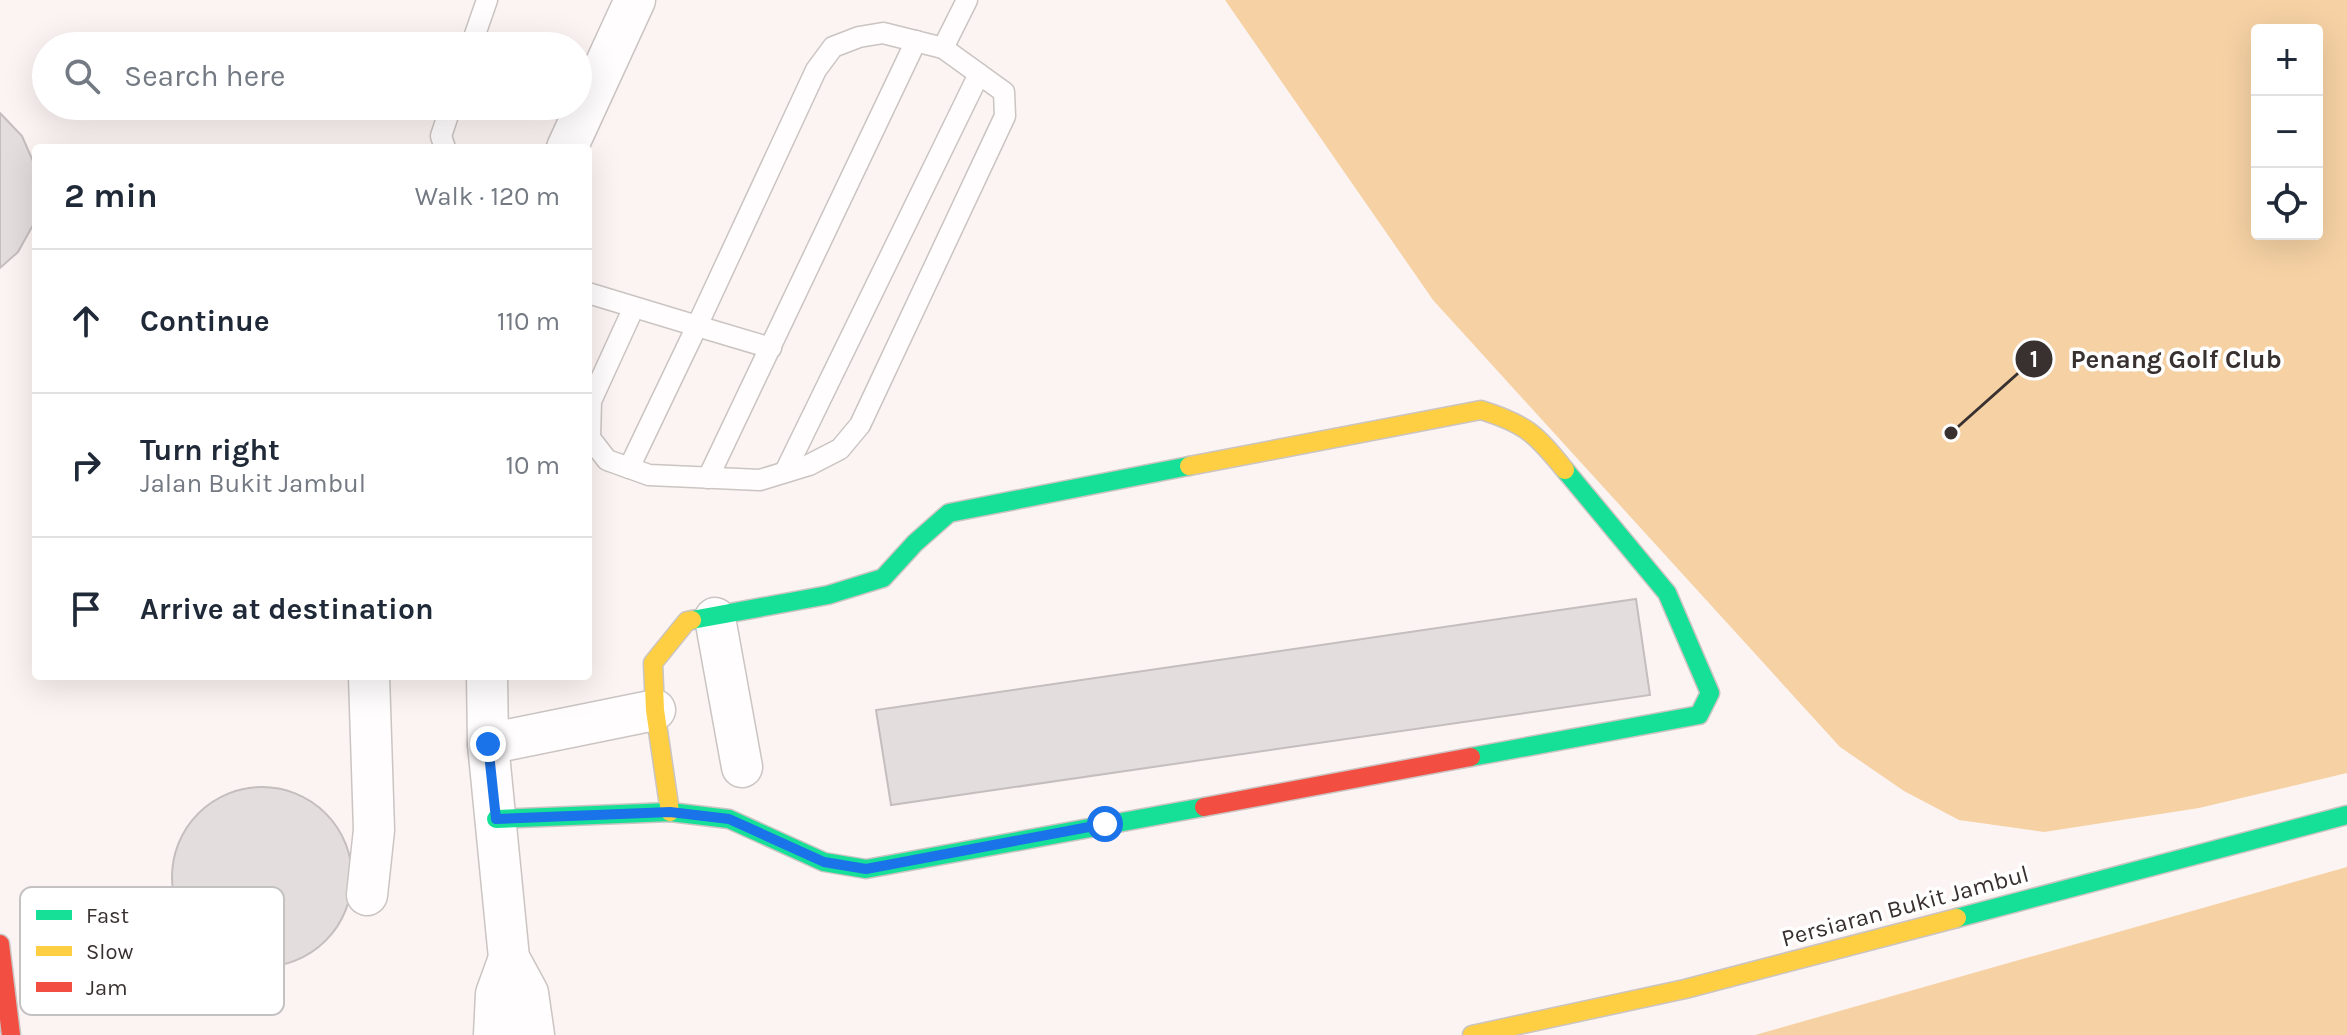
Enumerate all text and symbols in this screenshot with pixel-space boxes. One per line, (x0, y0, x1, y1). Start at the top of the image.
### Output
map controls (2251, 24, 2323, 240)
button: + (2251, 24, 2323, 96)
search box (32, 32, 592, 120)
icon: search (60, 54, 104, 98)
text: Search here (124, 58, 285, 94)
button: − (2251, 96, 2323, 168)
button: locate (2251, 168, 2323, 240)
text: 2 min (64, 176, 158, 216)
text: Walk · 120 m (415, 181, 560, 212)
icon: ahead (64, 299, 108, 343)
text: Continue (140, 303, 270, 339)
text: 110 m (497, 306, 560, 337)
callout: Penang Golf Club (2014, 334, 2298, 384)
text: Penang Golf Club (2070, 344, 2282, 375)
text: 1 (2030, 345, 2038, 373)
text: Turn right (140, 432, 280, 468)
icon: right (64, 443, 108, 487)
text: 10 m (505, 450, 560, 481)
text: Jalan Bukit Jambul (140, 468, 366, 499)
icon: arrive (64, 587, 108, 631)
text: Arrive at destination (140, 591, 434, 627)
route end (470, 726, 506, 762)
route start (1087, 806, 1123, 842)
street label: Persiaran Bukit Jambul (1778, 859, 2032, 953)
legend (20, 887, 284, 1015)
text: Fast (86, 903, 129, 929)
text: Slow (86, 939, 133, 965)
text: Jam (86, 975, 128, 1001)

